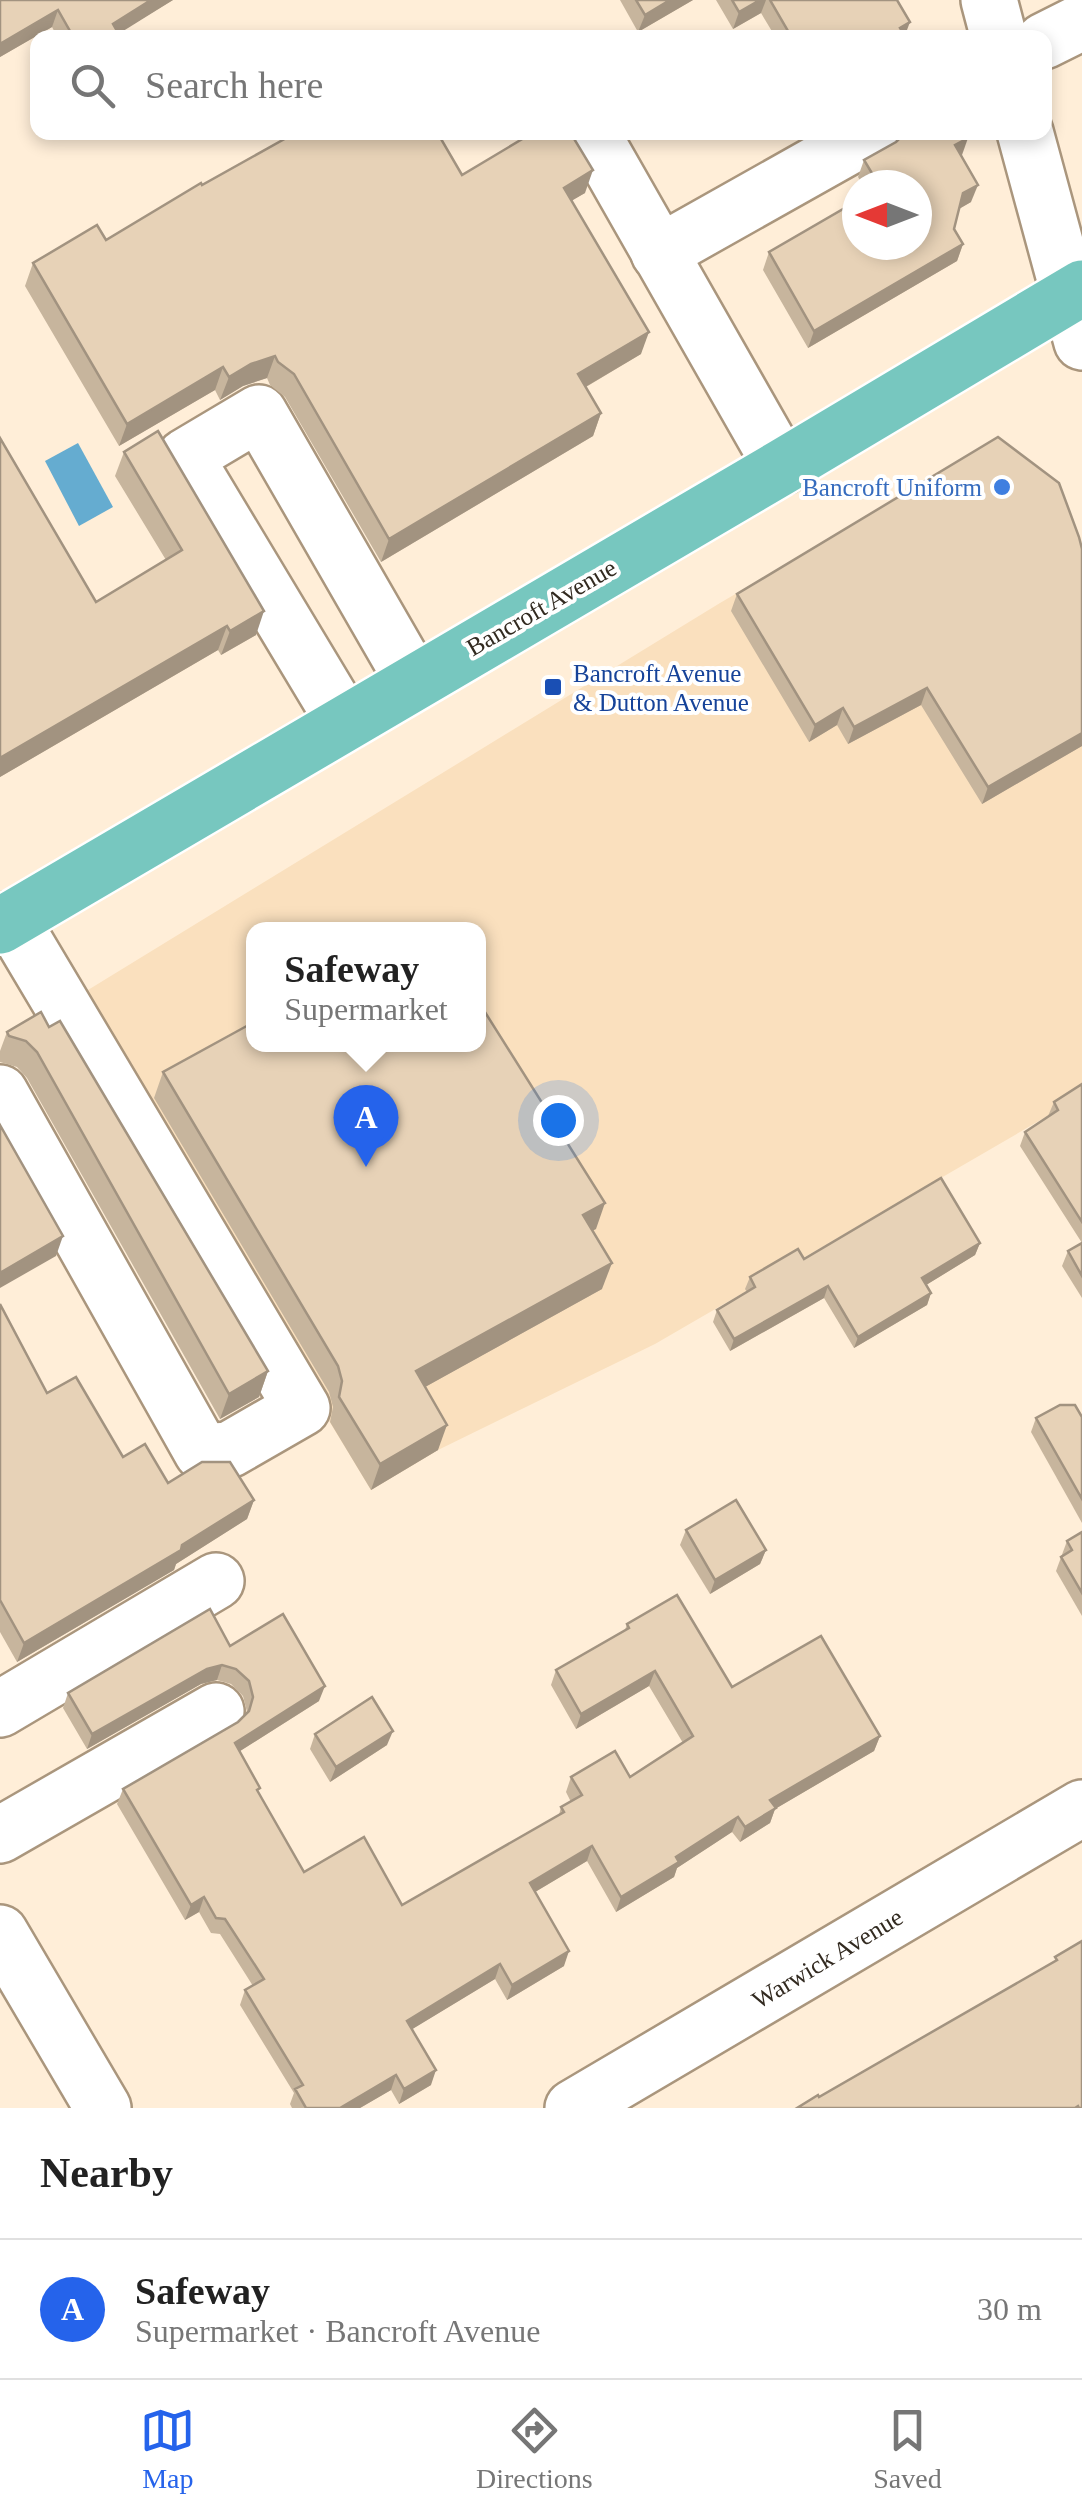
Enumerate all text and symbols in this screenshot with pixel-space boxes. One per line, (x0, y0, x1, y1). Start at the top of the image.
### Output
search box (30, 30, 1052, 140)
icon: search (65, 58, 120, 113)
text: Search here (145, 64, 323, 106)
north arrow (842, 170, 932, 260)
place label: Bancroft Uniform (802, 474, 983, 501)
marker: Bancroft Uniform (991, 476, 1013, 498)
street label: Bancroft Avenue (462, 554, 621, 661)
place label: Bancroft Avenue & Dutton Avenue (573, 660, 749, 716)
marker: Bancroft Avenue & Dutton Avenue (542, 676, 564, 698)
popup (246, 922, 486, 1052)
text: Safeway (284, 948, 419, 990)
text: Supermarket (284, 991, 448, 1027)
pin: A (334, 1084, 398, 1167)
your location (533, 1095, 584, 1146)
street label: Warwick Avenue (747, 1903, 907, 2014)
text: Nearby (40, 2150, 173, 2196)
text: Safeway (135, 2270, 270, 2312)
text: A (61, 2291, 84, 2327)
text: 30 m (977, 2291, 1042, 2327)
text: Supermarket · Bancroft Avenue (135, 2313, 540, 2349)
tab: Map (140, 2403, 195, 2495)
tab: Directions (476, 2403, 593, 2495)
tab: Saved (873, 2403, 942, 2495)

